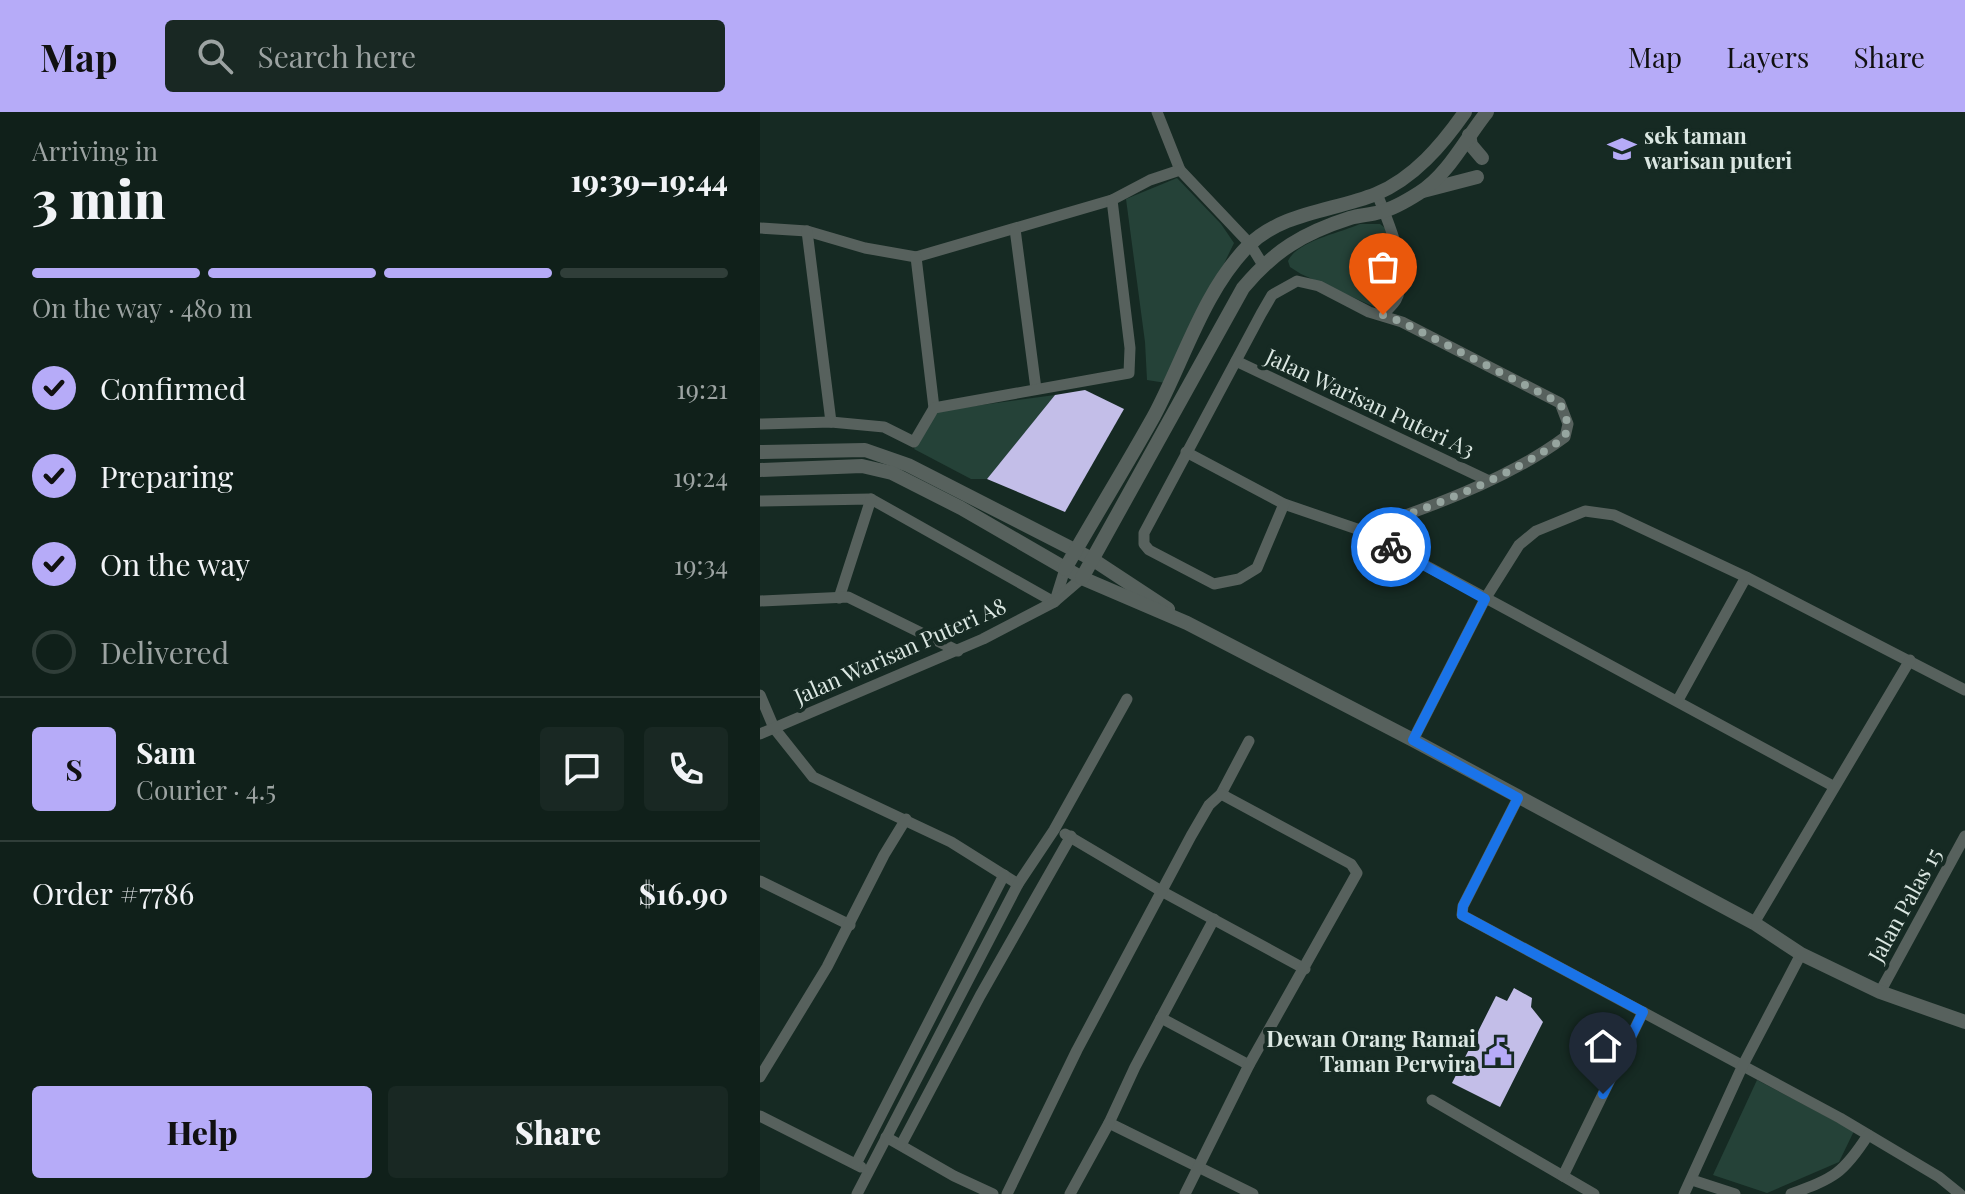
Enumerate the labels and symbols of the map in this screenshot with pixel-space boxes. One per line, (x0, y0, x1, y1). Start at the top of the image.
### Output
place label: sek taman warisan puteri (1643, 120, 1792, 175)
school or university icon: sek taman warisan puteri (1607, 134, 1637, 164)
pin (1349, 233, 1417, 315)
street label: Jalan Warisan Puteri A3 (1260, 340, 1480, 464)
courier (1351, 507, 1431, 587)
street label: Jalan Warisan Puteri A8 (788, 590, 1010, 711)
street label: Jalan Palas 15 (1860, 842, 1948, 968)
pin (1569, 1012, 1637, 1094)
place label: Dewan Orang Ramai Taman Perwira (1266, 1023, 1477, 1078)
public building icon: Dewan Orang Ramai Taman Perwira (1483, 1037, 1513, 1067)

